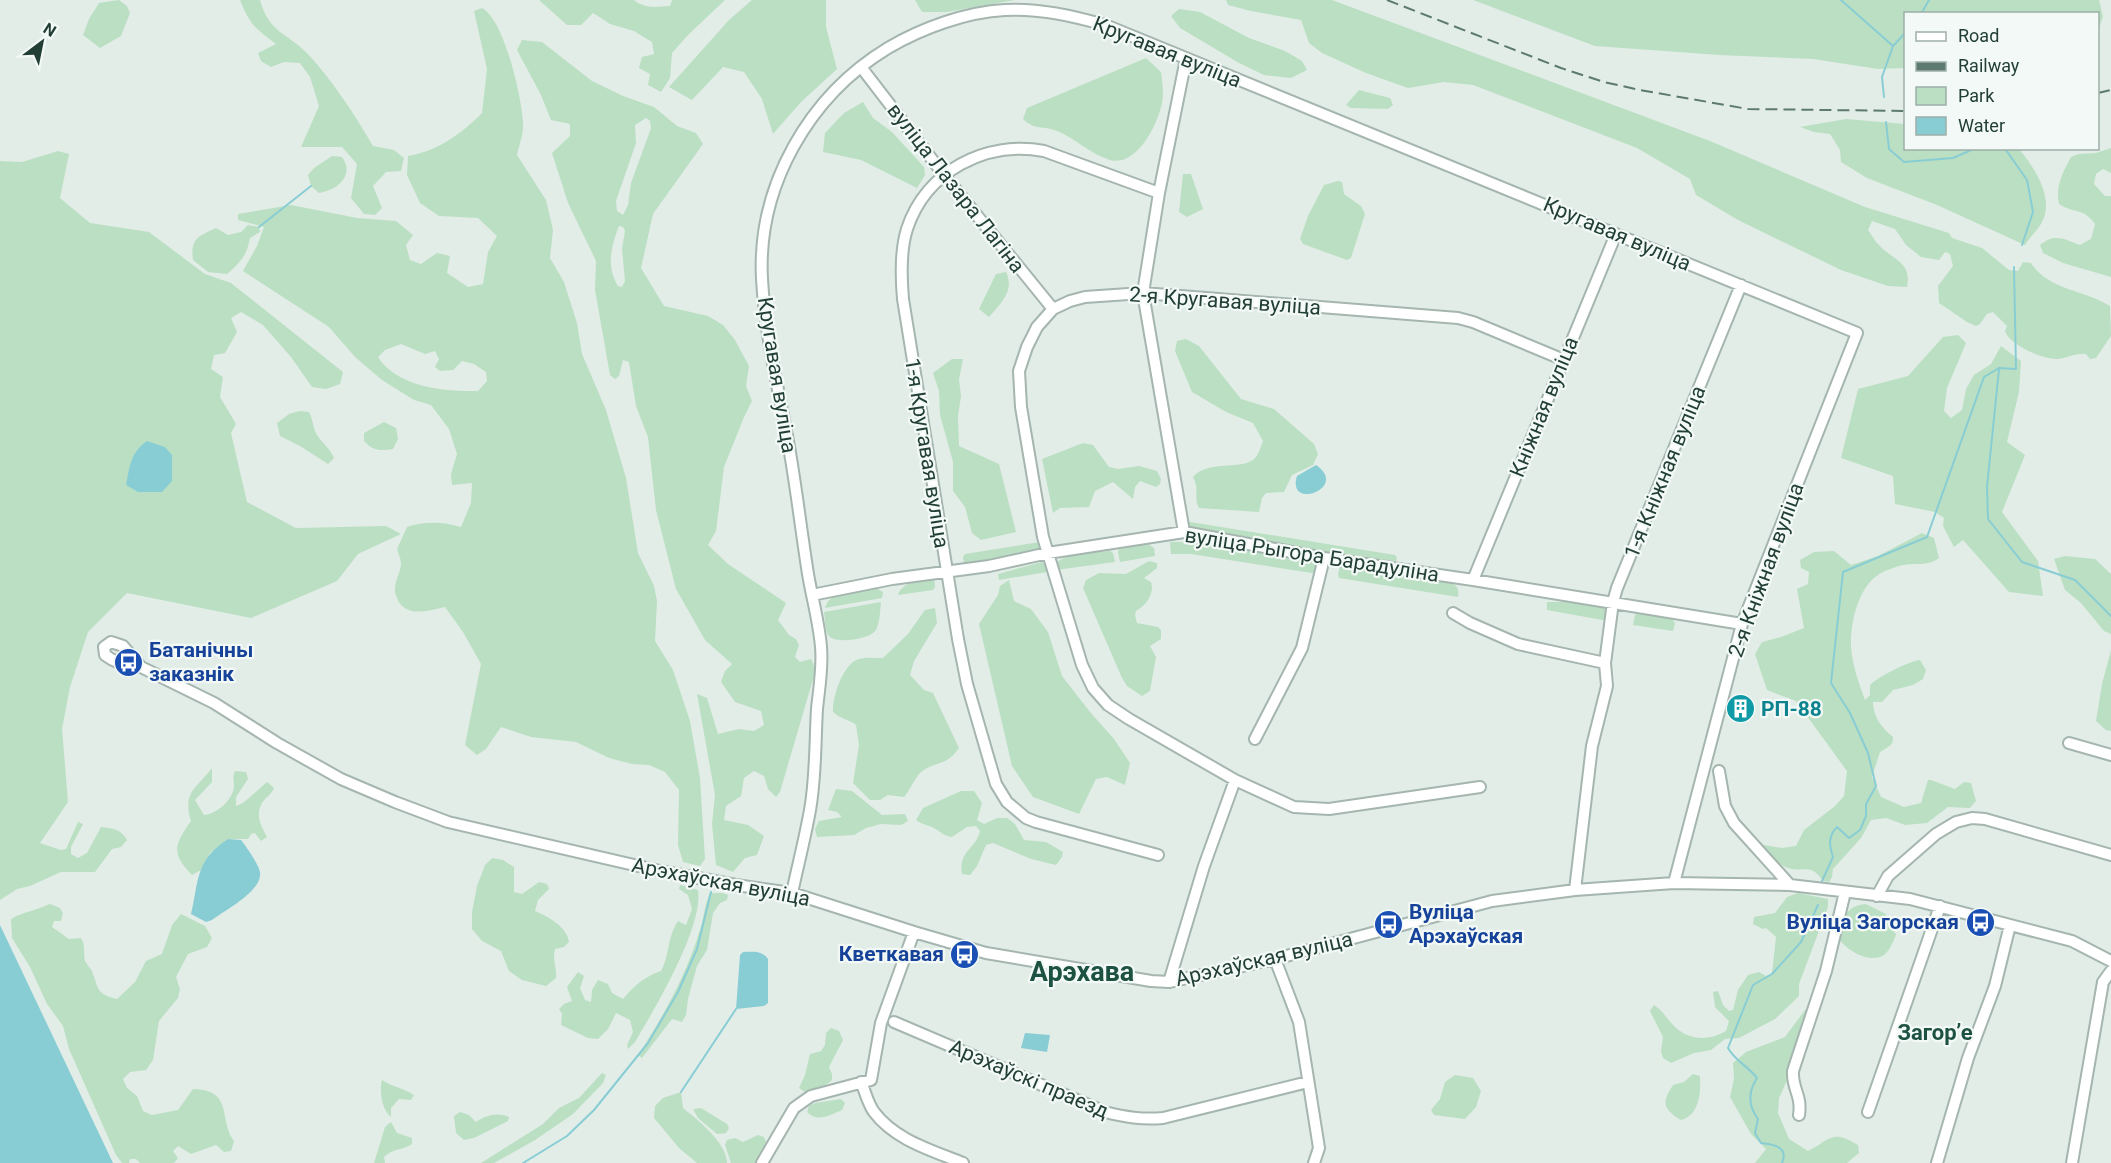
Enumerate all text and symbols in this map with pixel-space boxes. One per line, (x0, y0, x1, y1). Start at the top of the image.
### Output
street label: Кругавая вуліца (1089, 11, 1245, 93)
north arrow (12, 12, 72, 72)
legend (1904, 12, 2099, 150)
text: N (40, 19, 60, 41)
text: Road (1958, 25, 1999, 46)
text: Railway (1958, 55, 2020, 76)
text: Park (1958, 85, 1995, 106)
street label: вуліца Лазара Лагіна (882, 99, 1030, 277)
text: Water (1958, 115, 2005, 136)
street label: Кругавая вуліца (1540, 192, 1694, 276)
street label: 2-я Кругавая вуліца (1128, 282, 1322, 320)
street label: Кругавая вуліца (753, 295, 801, 455)
street label: Кніжная вуліца (1505, 333, 1583, 481)
street label: 1-я Кругавая вуліца (900, 356, 954, 550)
street label: 1-я Кніжная вуліца (1619, 382, 1711, 562)
street label: 2-я Кніжная вуліца (1723, 480, 1809, 660)
street label: вуліца Рыгора Барадуліна (1183, 523, 1441, 587)
place label: Батанічны заказнік (149, 638, 253, 686)
bus stop icon: Батанічны заказнік (112, 646, 144, 678)
building icon: РП-88 (1724, 693, 1756, 725)
place label: РП-88 (1761, 697, 1822, 721)
street label: Арэхаўская вуліца (630, 853, 812, 911)
place label: Вуліца Арэхаўская (1409, 900, 1523, 948)
bus stop icon: Вуліца Загорская (1964, 906, 1996, 938)
bus stop icon: Вуліца Арэхаўская (1372, 908, 1404, 940)
place label: Вуліца Загорская (1787, 910, 1959, 934)
street label: Арэхаўская вуліца (1173, 927, 1355, 991)
bus stop icon: Кветкавая (949, 938, 981, 970)
place label: Кветкавая (839, 942, 944, 966)
district label: Арэхава (1030, 956, 1134, 988)
district label: Загорʼе (1897, 1020, 1973, 1045)
street label: Арэхаўскі праезд (946, 1035, 1112, 1123)

